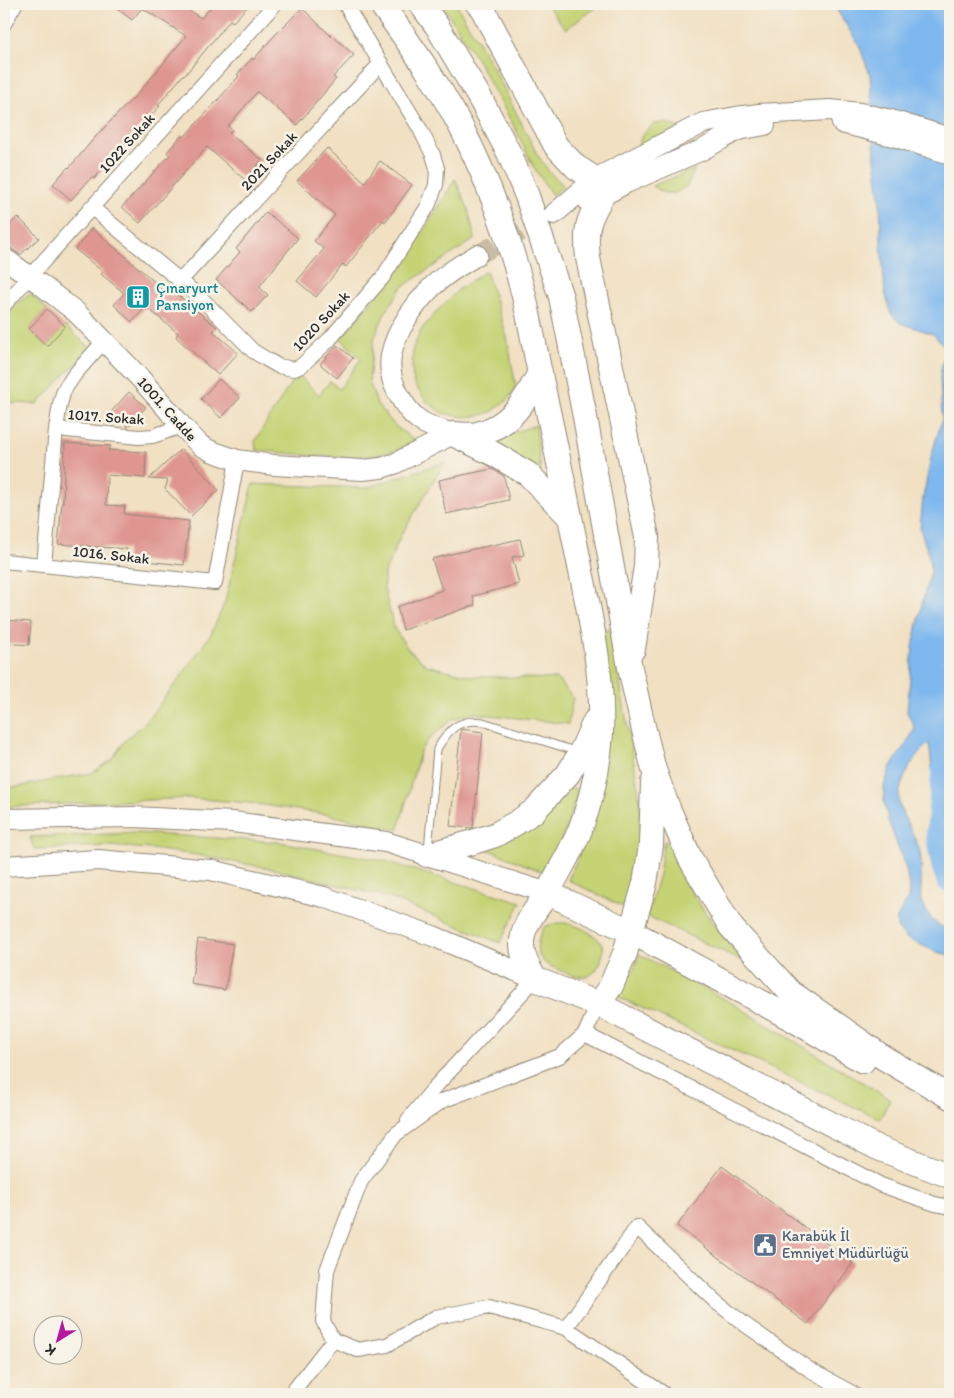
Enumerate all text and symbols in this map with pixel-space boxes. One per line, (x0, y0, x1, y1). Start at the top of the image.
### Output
street label: 1022 Sokak (95, 109, 159, 177)
street label: 2021 Sokak (237, 127, 301, 194)
place label: Çınaryurt Pansiyon (156, 279, 219, 314)
building icon: Çınaryurt Pansiyon (125, 284, 151, 310)
street label: 1020 Sokak (289, 287, 354, 355)
street label: 1001. Cadde (133, 373, 201, 445)
street label: 1017. Sokak (67, 405, 145, 429)
street label: 1016. Sokak (72, 542, 151, 568)
place label: Karabük İl Emniyet Müdürlüğü (782, 1227, 909, 1262)
public building icon: Karabük İl Emniyet Müdürlüğü (752, 1232, 778, 1258)
north arrow (32, 1316, 82, 1366)
text: K (41, 1340, 59, 1359)

